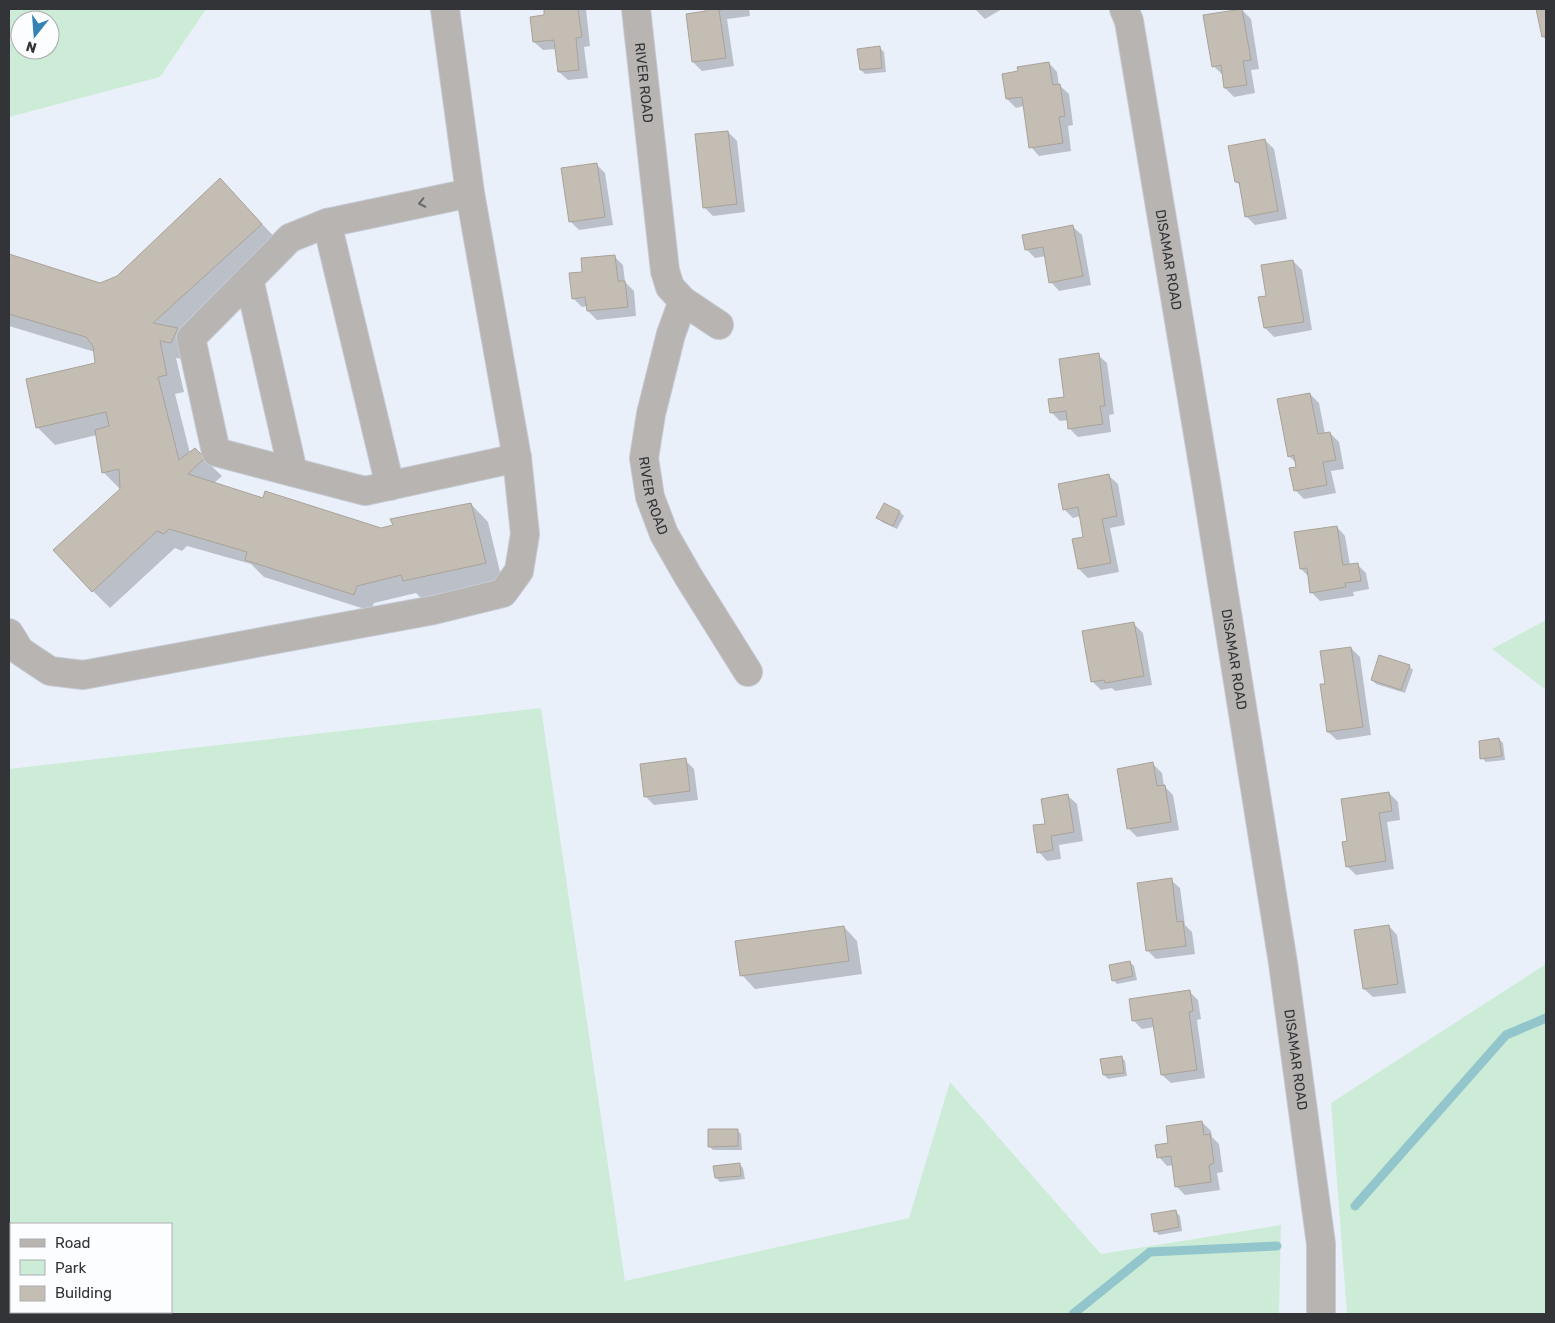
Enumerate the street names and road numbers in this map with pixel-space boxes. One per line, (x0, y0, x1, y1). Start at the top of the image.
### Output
street label: RIVER ROAD (631, 42, 657, 124)
street label: DISAMAR ROAD (1152, 208, 1185, 312)
street label: RIVER ROAD (635, 455, 672, 537)
street label: DISAMAR ROAD (1217, 608, 1250, 711)
street label: DISAMAR ROAD (1280, 1008, 1311, 1111)

